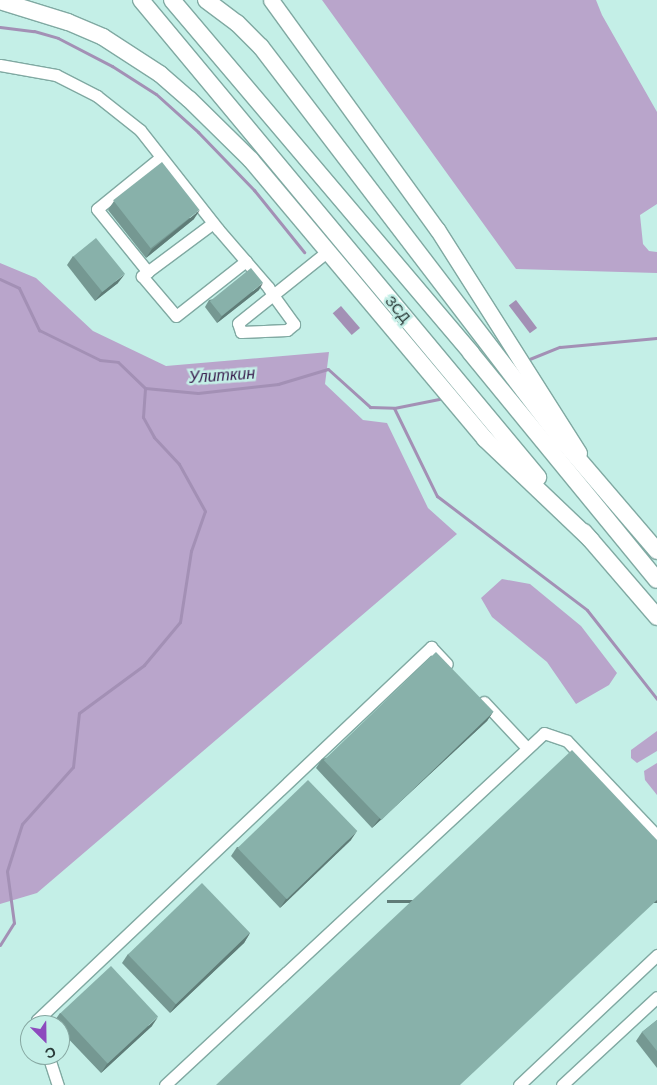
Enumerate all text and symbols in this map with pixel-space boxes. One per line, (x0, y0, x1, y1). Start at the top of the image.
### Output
street label: ЗСД (382, 292, 414, 326)
water label: Улиткин (188, 364, 256, 388)
north arrow (20, 1015, 70, 1065)
text: С (43, 1044, 58, 1062)

